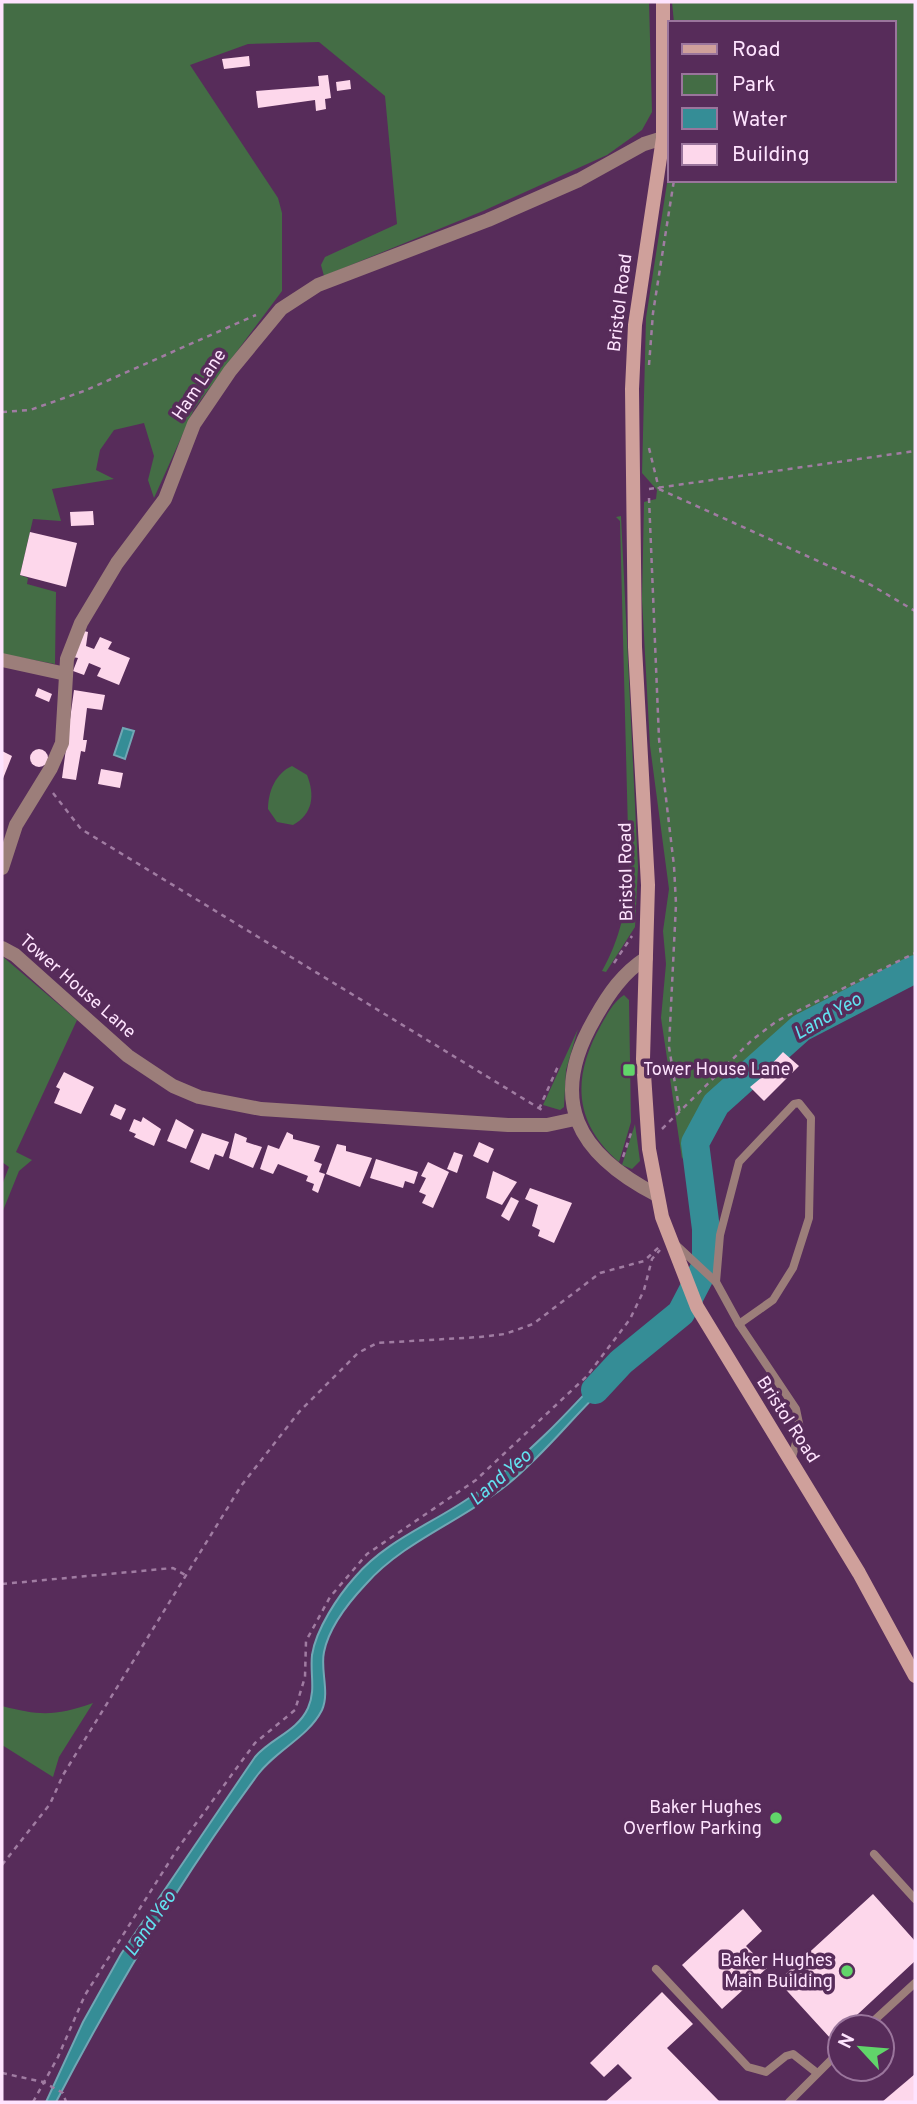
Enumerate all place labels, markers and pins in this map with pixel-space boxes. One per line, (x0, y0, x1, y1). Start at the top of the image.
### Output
place label: Tower House Lane (643, 1059, 790, 1082)
marker: Tower House Lane (621, 1062, 637, 1078)
place label: Baker Hughes Overflow Parking (623, 1797, 762, 1841)
marker: Baker Hughes Overflow Parking (768, 1810, 784, 1826)
place label: Baker Hughes Main Building (720, 1950, 833, 1994)
marker: Baker Hughes Main Building (839, 1963, 855, 1979)

